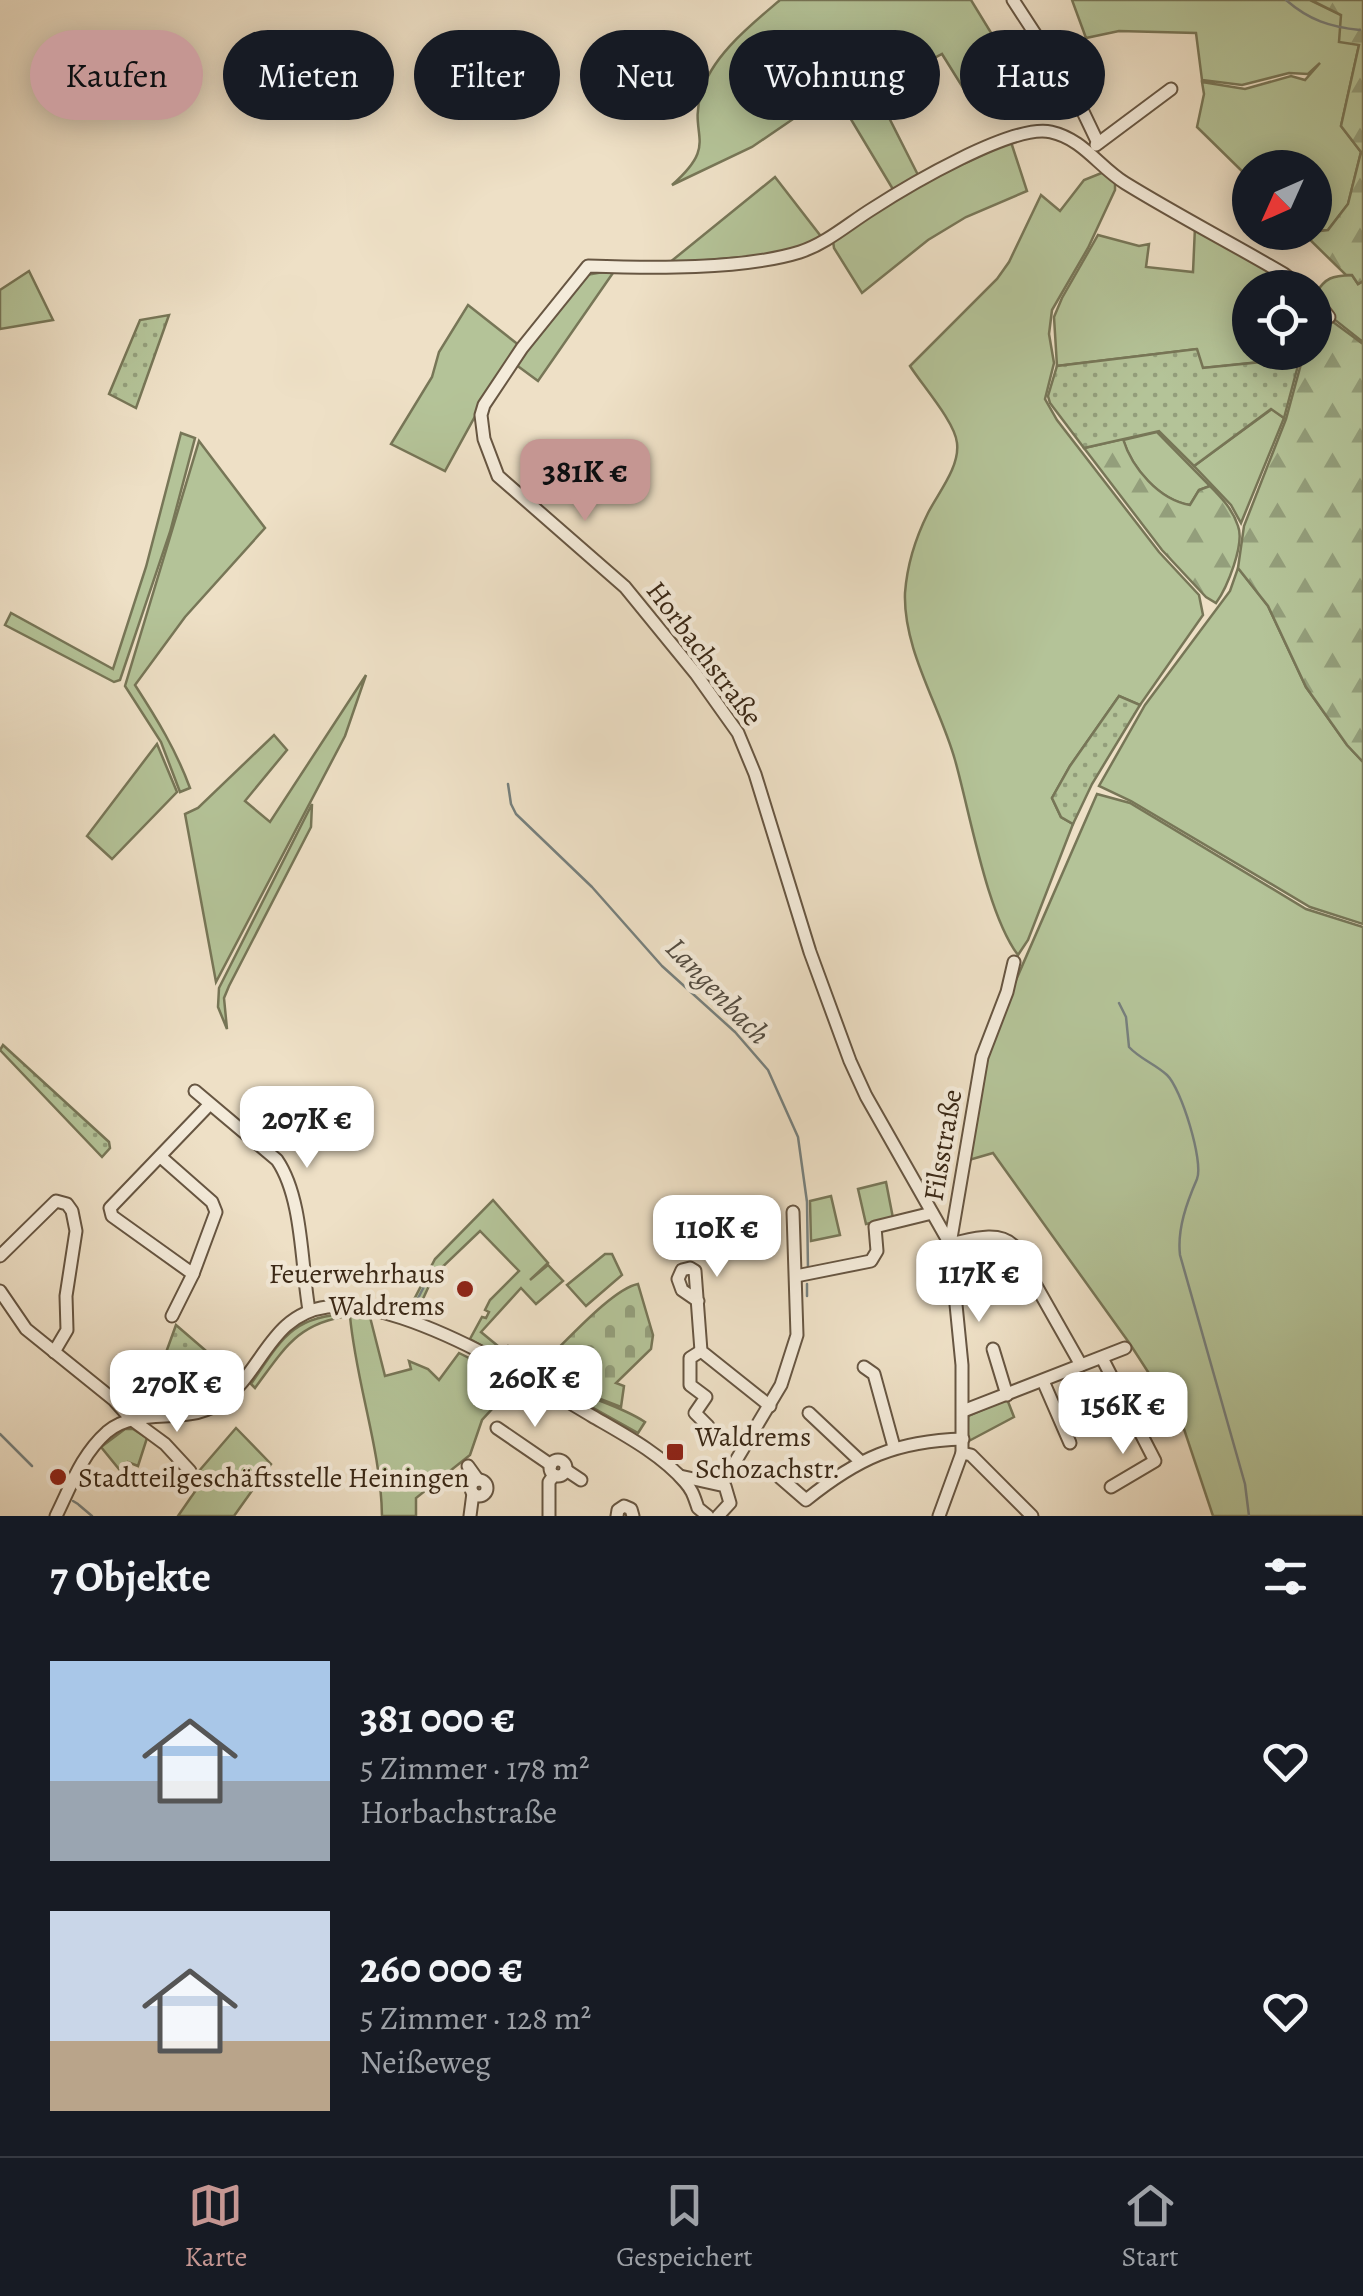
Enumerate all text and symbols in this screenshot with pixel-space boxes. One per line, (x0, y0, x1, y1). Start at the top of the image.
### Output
chip: Kaufen (30, 30, 203, 120)
chip: Mieten (223, 30, 394, 120)
chip: Filter (414, 30, 560, 120)
chip: Neu (580, 30, 709, 120)
chip: Wohnung (729, 30, 940, 120)
chip: Haus (960, 30, 1105, 120)
north arrow (1232, 150, 1332, 250)
map controls (1232, 150, 1332, 370)
button: locate (1232, 270, 1332, 370)
pin: 381K € (504, 439, 666, 524)
text: 381K € (542, 449, 628, 493)
street label: Horbachstraße (637, 573, 771, 734)
water label: Langenbach (657, 929, 779, 1053)
pin: 207K € (226, 1086, 388, 1171)
street label: Filsstraße (914, 1086, 971, 1204)
text: 207K € (262, 1096, 352, 1140)
pin: 110K € (636, 1195, 798, 1280)
text: 110K € (675, 1205, 759, 1249)
pin: 117K € (898, 1240, 1060, 1325)
text: 117K € (938, 1250, 1020, 1294)
place label: Feuerwehrhaus Waldrems (269, 1255, 445, 1325)
marker: Feuerwehrhaus Waldrems (454, 1278, 476, 1300)
pin: 260K € (454, 1345, 616, 1430)
pin: 270K € (96, 1350, 258, 1435)
text: 260K € (489, 1355, 581, 1399)
text: 270K € (132, 1360, 222, 1404)
pin: 156K € (1042, 1372, 1204, 1457)
text: 156K € (1080, 1382, 1166, 1426)
place label: Waldrems Schozachstr. (694, 1418, 840, 1488)
marker: Waldrems Schozachstr. (664, 1441, 686, 1463)
place label: Stadtteilgeschäftsstelle Heiningen (78, 1459, 469, 1497)
marker: Stadtteilgeschäftsstelle Heiningen (47, 1466, 69, 1488)
text: 7 Objekte (50, 1548, 211, 1605)
icon: filters (1258, 1549, 1313, 1604)
text: 381 000 € (360, 1689, 515, 1746)
icon: home (130, 1701, 250, 1821)
icon: heart (1258, 1734, 1313, 1789)
text: 5 Zimmer · 178 m² (360, 1746, 590, 1790)
text: Horbachstraße (360, 1790, 557, 1834)
text: 260 000 € (360, 1939, 523, 1996)
icon: home (130, 1951, 250, 2071)
icon: heart (1258, 1984, 1313, 2039)
text: 5 Zimmer · 128 m² (360, 1996, 591, 2040)
text: Neißeweg (360, 2040, 491, 2084)
tab: Karte (184, 2178, 247, 2276)
tab: Gespeichert (616, 2178, 753, 2276)
tab: Start (1121, 2178, 1179, 2276)

